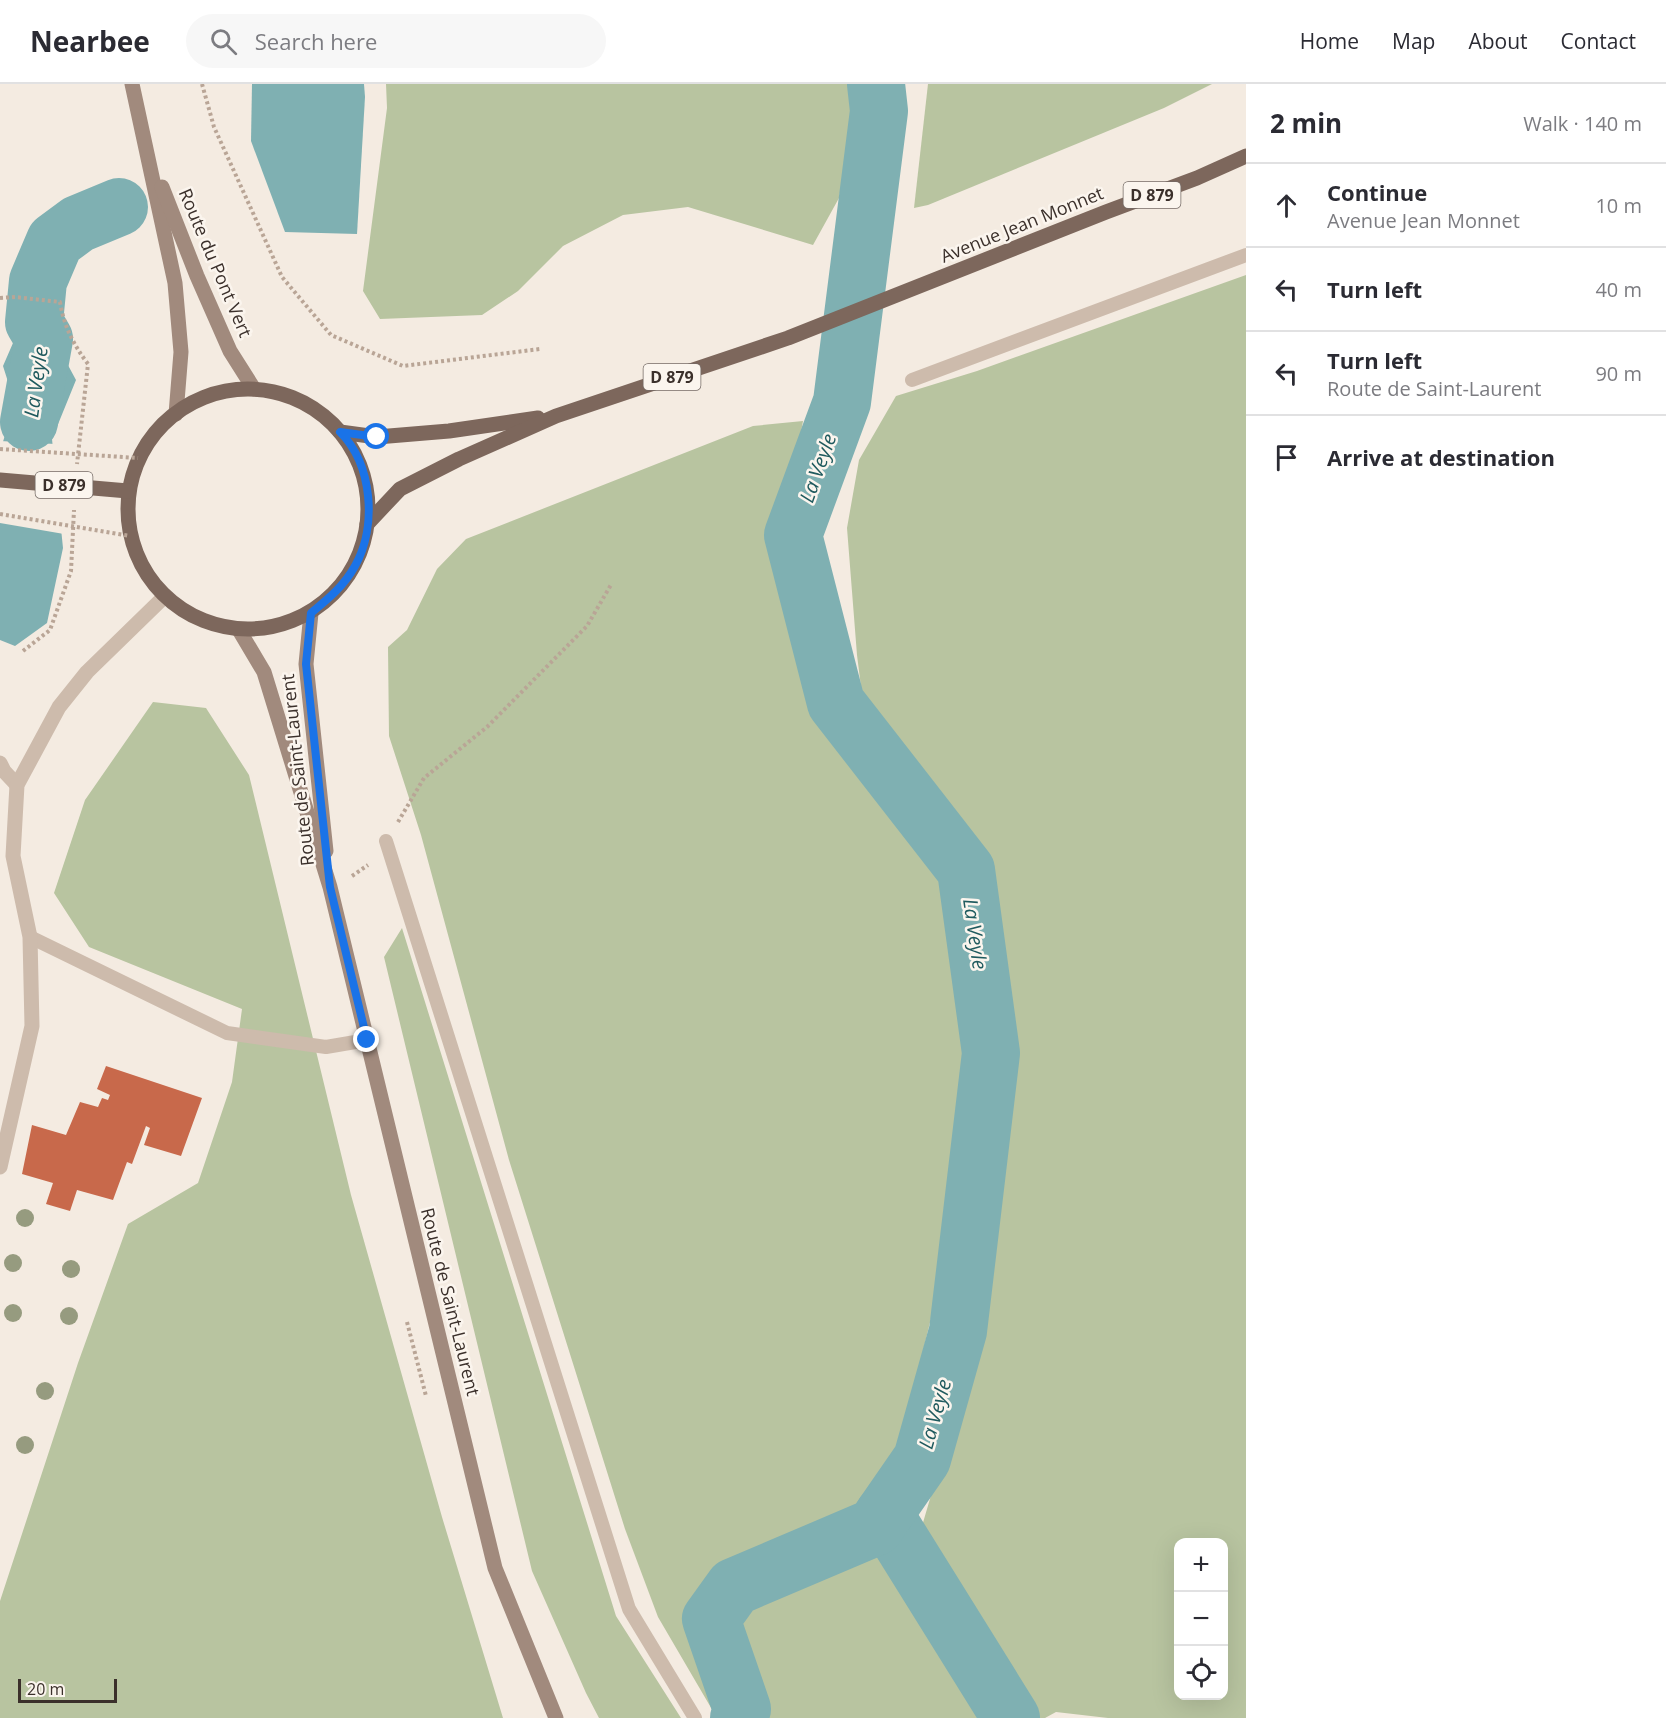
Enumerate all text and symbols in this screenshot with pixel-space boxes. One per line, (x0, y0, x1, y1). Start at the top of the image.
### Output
search box (186, 14, 606, 68)
text: Nearbee (30, 22, 150, 60)
icon: search (207, 25, 240, 58)
text: Search here (255, 26, 377, 56)
text: Home (1300, 27, 1359, 55)
text: Map (1392, 27, 1435, 55)
text: About (1468, 27, 1528, 55)
text: Contact (1561, 27, 1636, 55)
text: 2 min (1270, 105, 1342, 141)
text: Walk · 140 m (1523, 110, 1642, 137)
text: Continue (1327, 177, 1427, 207)
street label: Avenue Jean Monnet (937, 180, 1107, 268)
road number: D 879 (1124, 182, 1180, 208)
street label: Route du Pont Vert (174, 185, 258, 341)
icon: ahead (1270, 189, 1303, 222)
text: 10 m (1595, 192, 1642, 219)
text: Avenue Jean Monnet (1327, 207, 1520, 234)
icon: left (1270, 273, 1303, 306)
text: Turn left (1327, 274, 1422, 304)
text: 40 m (1595, 276, 1642, 303)
water label: La Veyle (17, 345, 54, 419)
text: Turn left (1327, 345, 1422, 375)
icon: left (1270, 357, 1303, 390)
text: 90 m (1595, 360, 1642, 387)
road number: D 879 (644, 364, 700, 390)
text: Route de Saint-Laurent (1327, 375, 1541, 402)
route start (363, 423, 389, 449)
water label: La Veyle (793, 430, 842, 506)
icon: arrive (1270, 441, 1303, 474)
text: Arrive at destination (1327, 442, 1555, 472)
road number: D 879 (36, 472, 92, 498)
street label: Route de Saint-Laurent (275, 673, 319, 867)
water label: La Veyle (957, 897, 994, 971)
route end (353, 1026, 379, 1052)
street label: Route de Saint-Laurent (416, 1205, 486, 1398)
water label: La Veyle (912, 1376, 957, 1452)
map controls (1174, 1538, 1228, 1700)
button: + (1174, 1538, 1228, 1592)
button: − (1174, 1592, 1228, 1646)
button: locate (1174, 1646, 1228, 1700)
scale bar (18, 1676, 117, 1704)
text: 20 m (27, 1678, 64, 1700)

